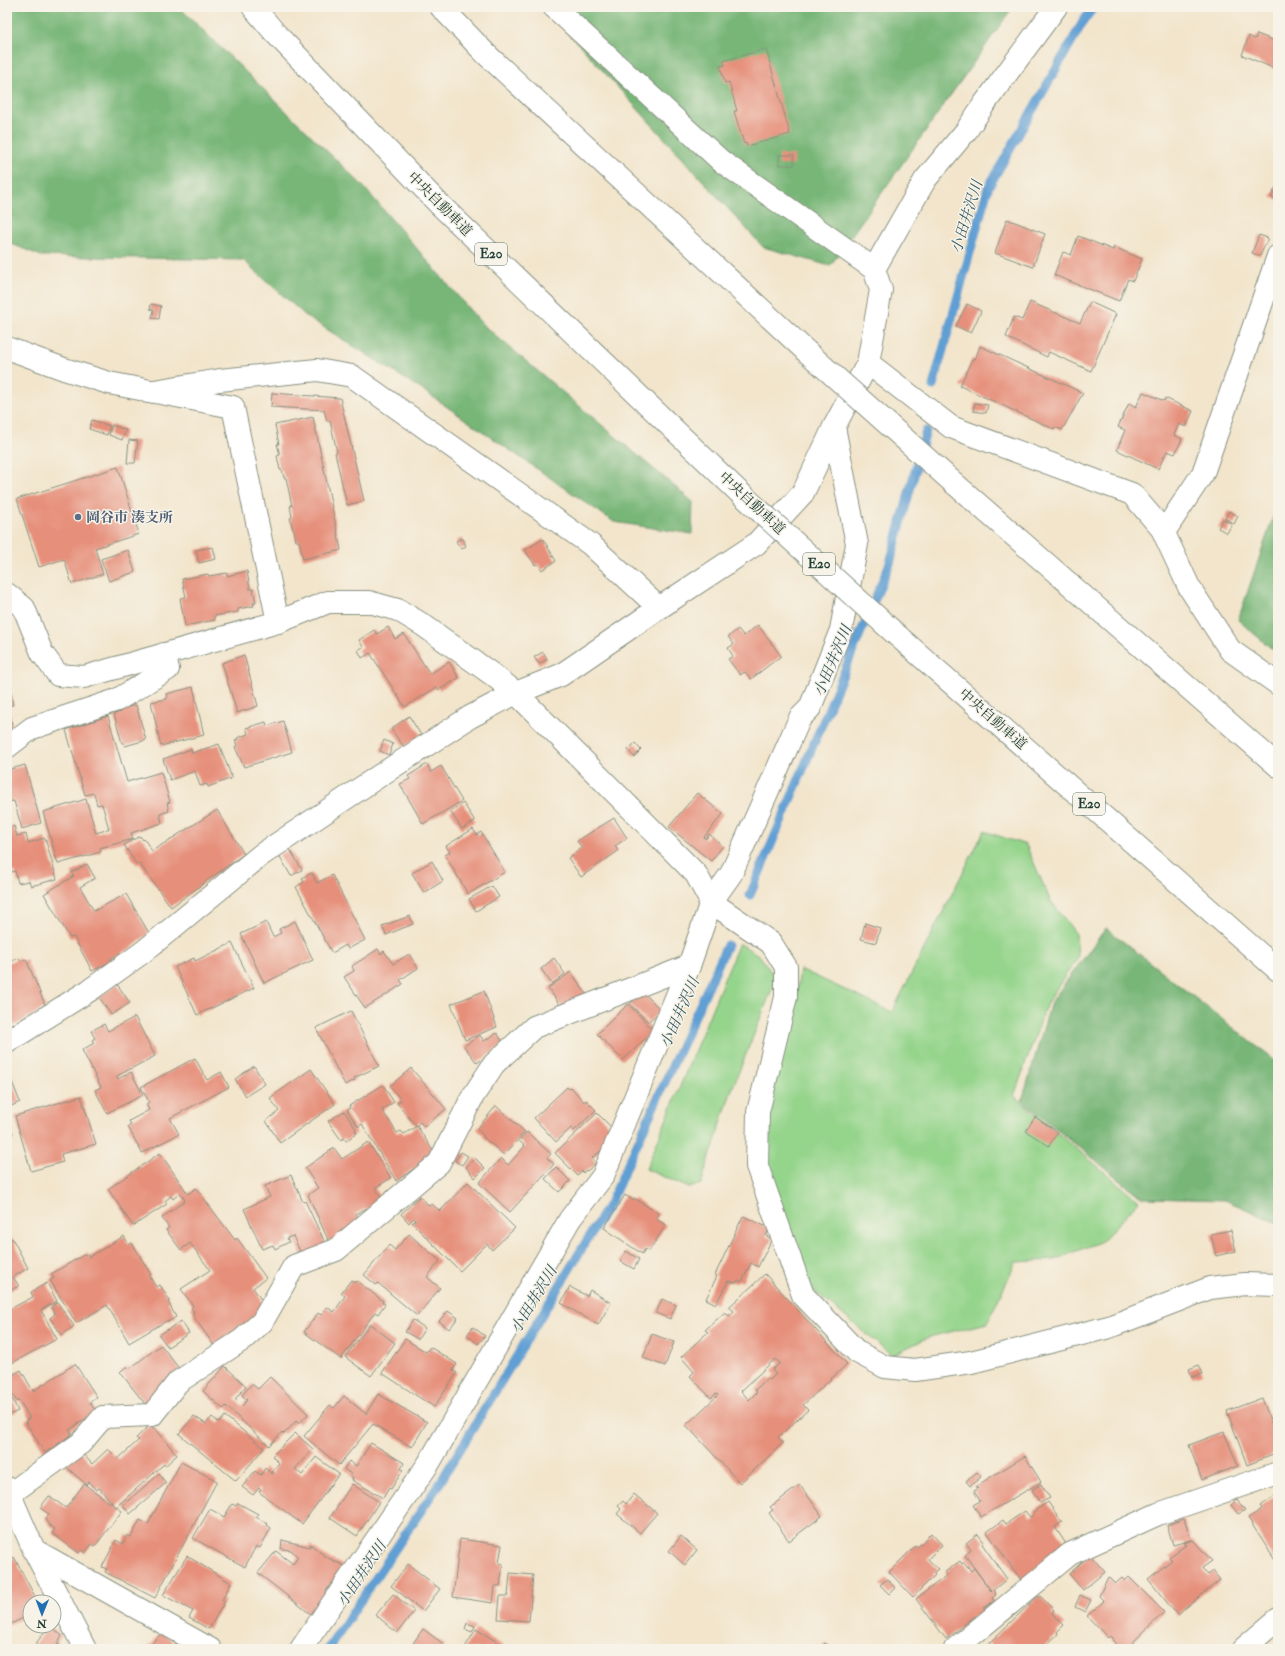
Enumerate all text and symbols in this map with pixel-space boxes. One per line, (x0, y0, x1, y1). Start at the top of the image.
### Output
street label: 中央自動車道 (404, 168, 476, 240)
water label: 小田井沢川 (947, 176, 988, 256)
road number: E20 (475, 243, 507, 265)
street label: 中央自動車道 (715, 468, 789, 538)
place label: 岡谷市 湊支所 (86, 509, 173, 526)
marker: 岡谷市 湊支所 (73, 512, 83, 522)
road number: E20 (803, 553, 835, 575)
water label: 小田井沢川 (810, 621, 857, 699)
street label: 中央自動車道 (956, 685, 1030, 753)
road number: E20 (1073, 793, 1105, 815)
water label: 小田井沢川 (656, 973, 705, 1051)
water label: 小田井沢川 (507, 1261, 562, 1337)
water label: 小田井沢川 (333, 1536, 392, 1610)
north arrow (22, 1594, 62, 1634)
text: N (36, 1617, 48, 1630)

